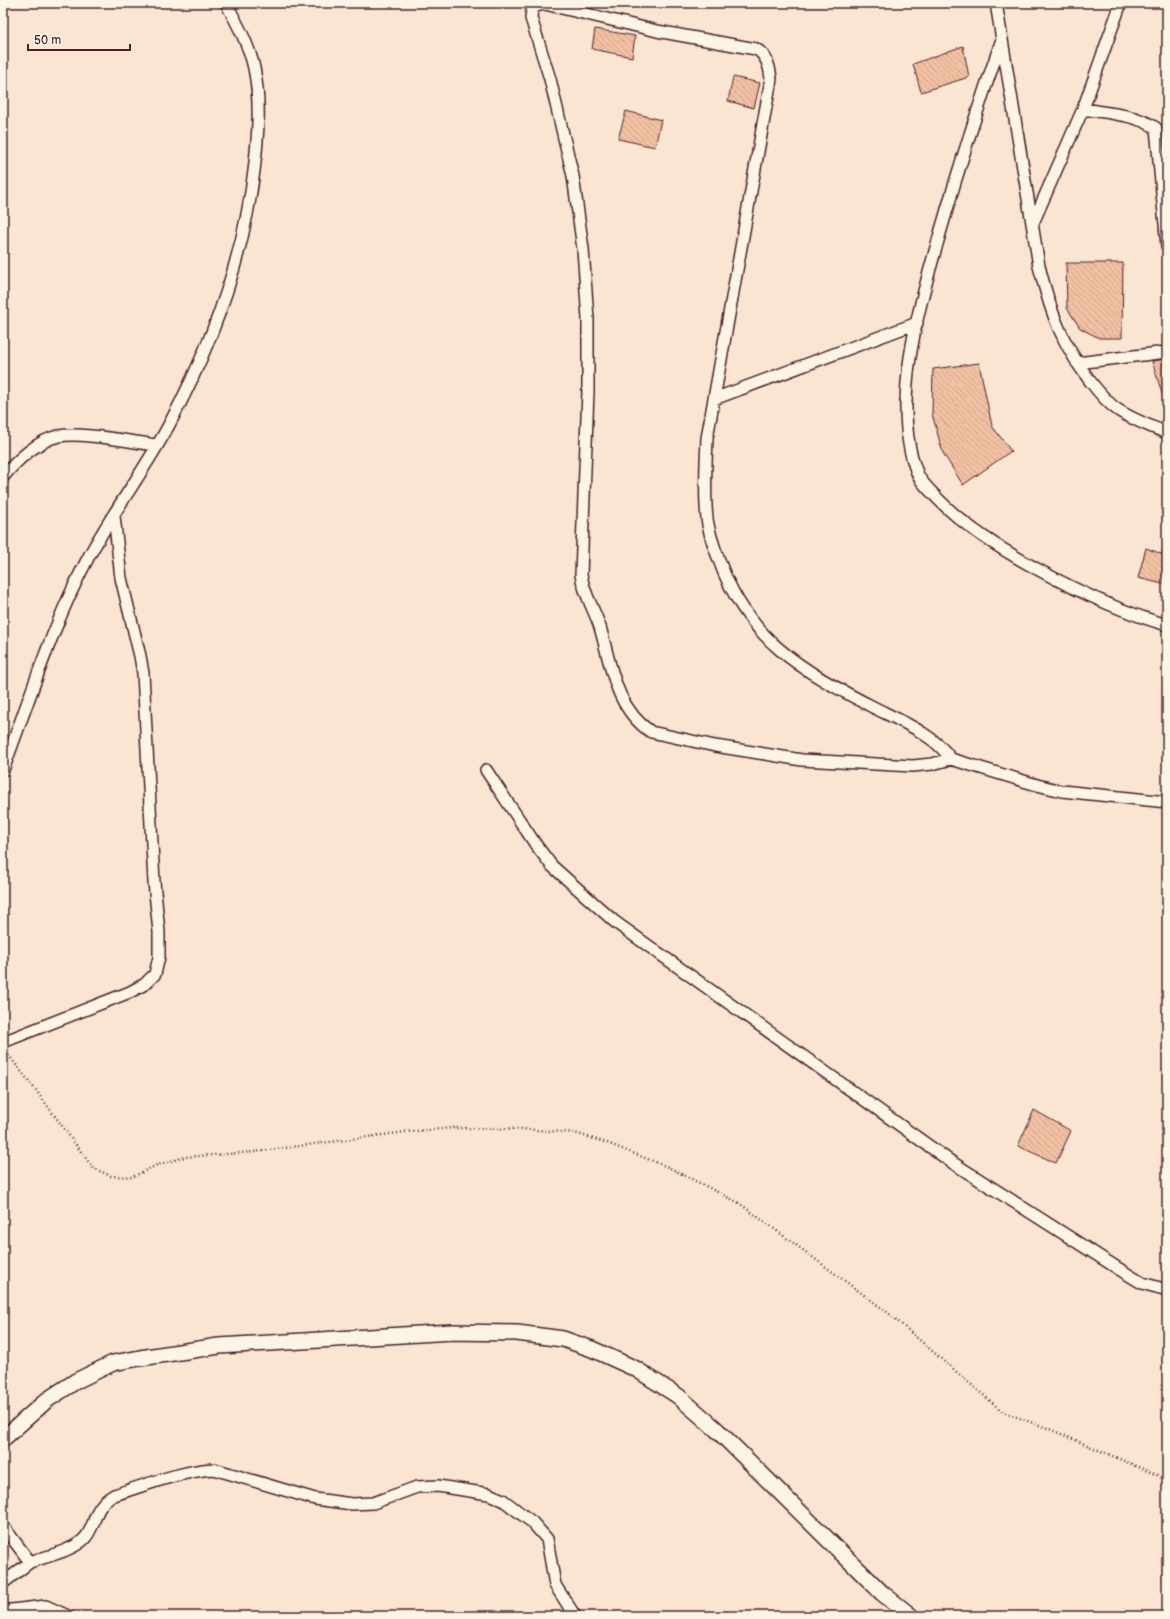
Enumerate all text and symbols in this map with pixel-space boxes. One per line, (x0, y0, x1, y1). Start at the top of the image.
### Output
scale bar (28, 26, 130, 52)
text: 50 m (34, 33, 61, 48)

